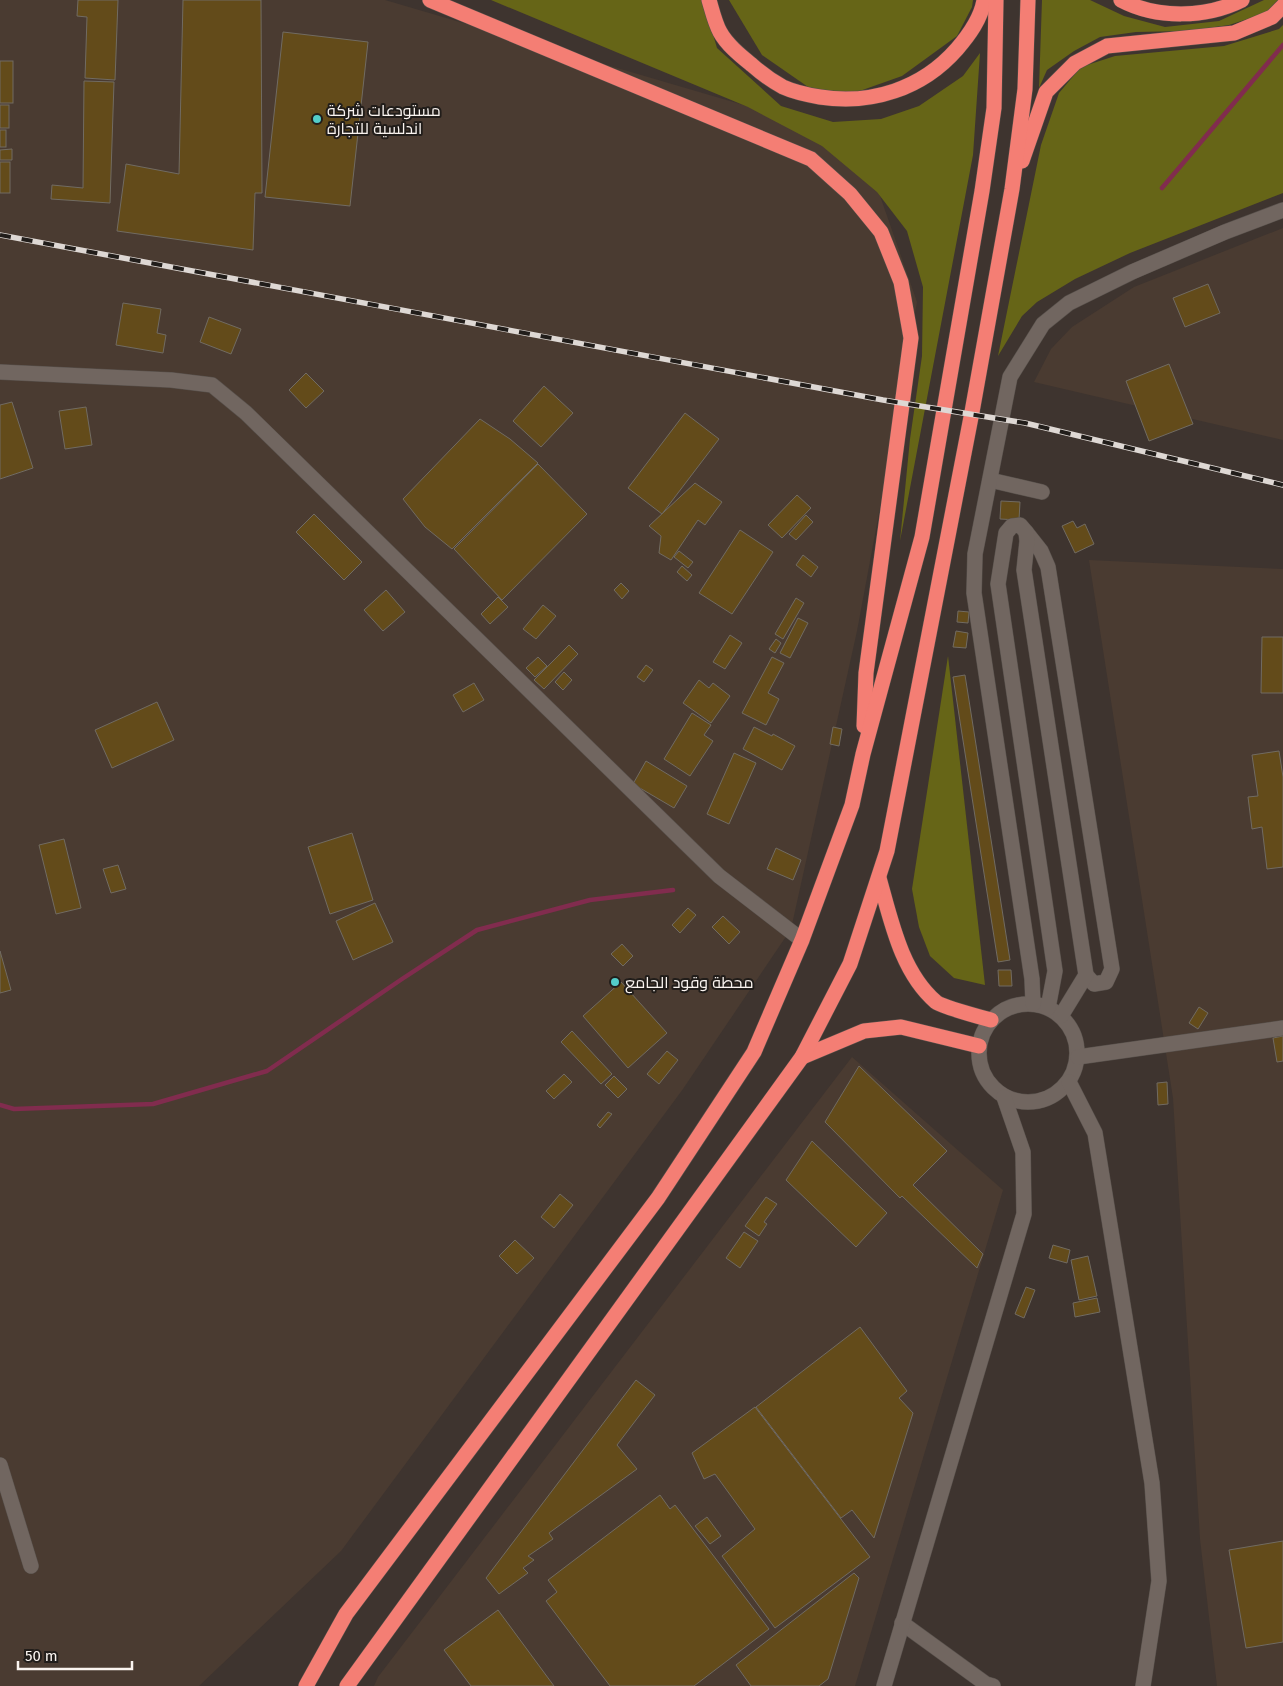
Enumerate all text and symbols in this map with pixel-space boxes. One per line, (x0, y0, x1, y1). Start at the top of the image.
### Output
place label: مستودعات شركة اندلسية للتجارة (327, 101, 441, 138)
marker: مستودعات شركة اندلسية للتجارة (311, 113, 323, 125)
place label: محطة وقود الجامع (625, 973, 753, 994)
marker: محطة وقود الجامع (609, 976, 621, 988)
scale bar (18, 1638, 131, 1670)
text: 50 m (25, 1647, 58, 1665)

